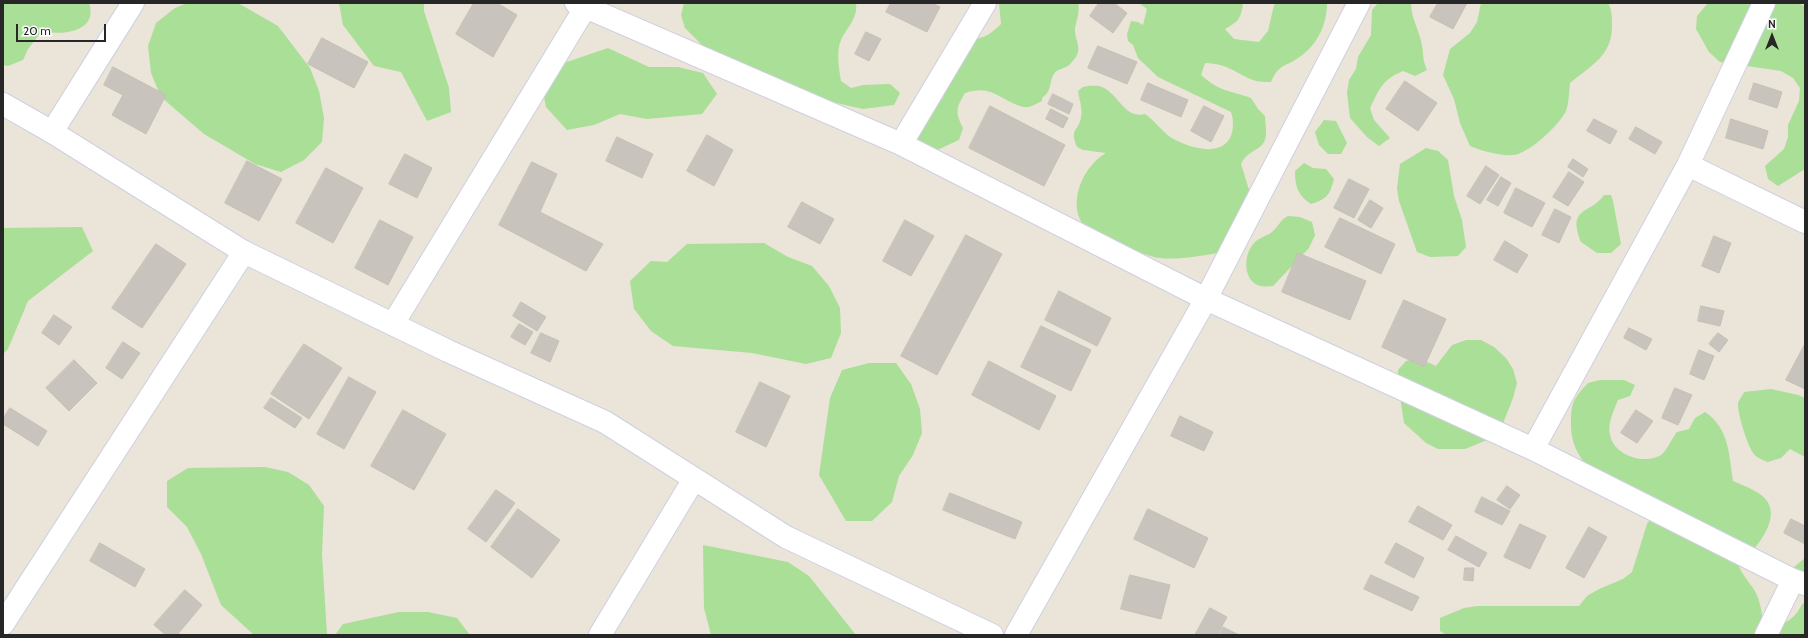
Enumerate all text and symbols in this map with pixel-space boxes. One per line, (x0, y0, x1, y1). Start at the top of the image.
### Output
scale bar (18, 16, 108, 42)
north arrow (1752, 16, 1792, 56)
text: N (1768, 17, 1776, 31)
text: 20 m (23, 23, 51, 38)

